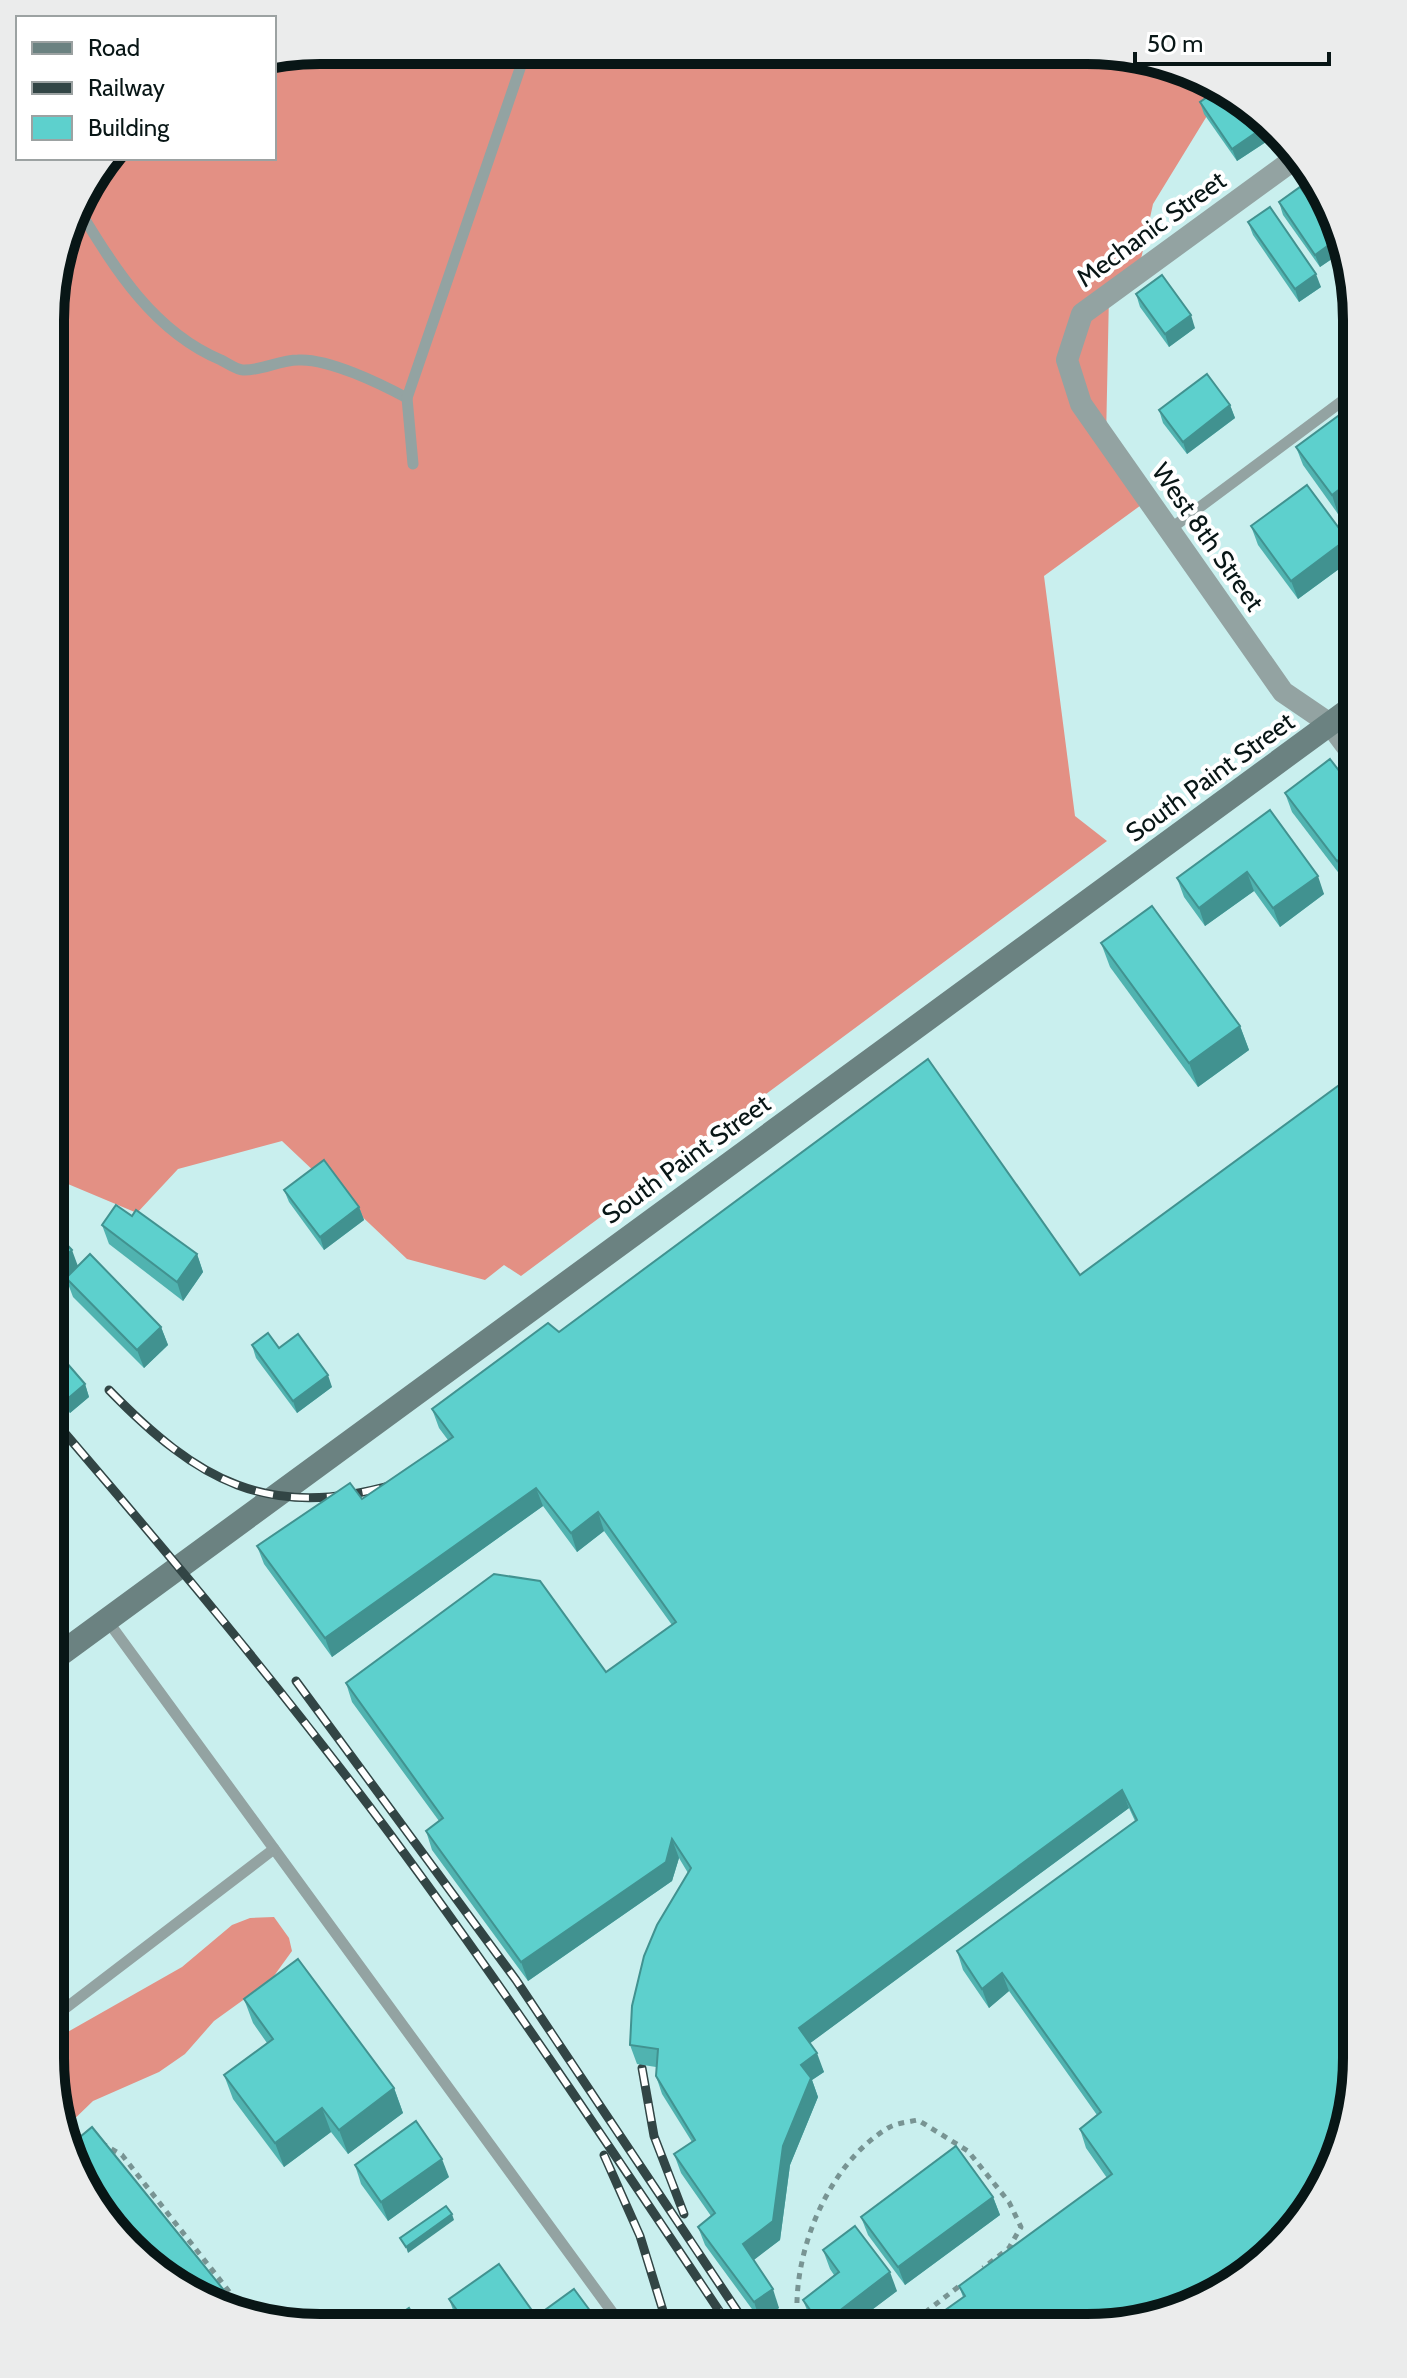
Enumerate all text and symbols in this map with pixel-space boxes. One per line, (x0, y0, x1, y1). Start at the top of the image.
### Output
legend (16, 16, 276, 160)
scale bar (1135, 16, 1329, 66)
text: 50 m (1147, 29, 1203, 58)
text: Road (88, 33, 140, 62)
text: Railway (88, 73, 165, 102)
text: Building (88, 113, 170, 142)
street label: Mechanic Street (1070, 164, 1232, 294)
street label: West 8th Street (1145, 457, 1271, 617)
street label: South Paint Street (1120, 705, 1301, 849)
street label: South Paint Street (596, 1087, 777, 1231)

